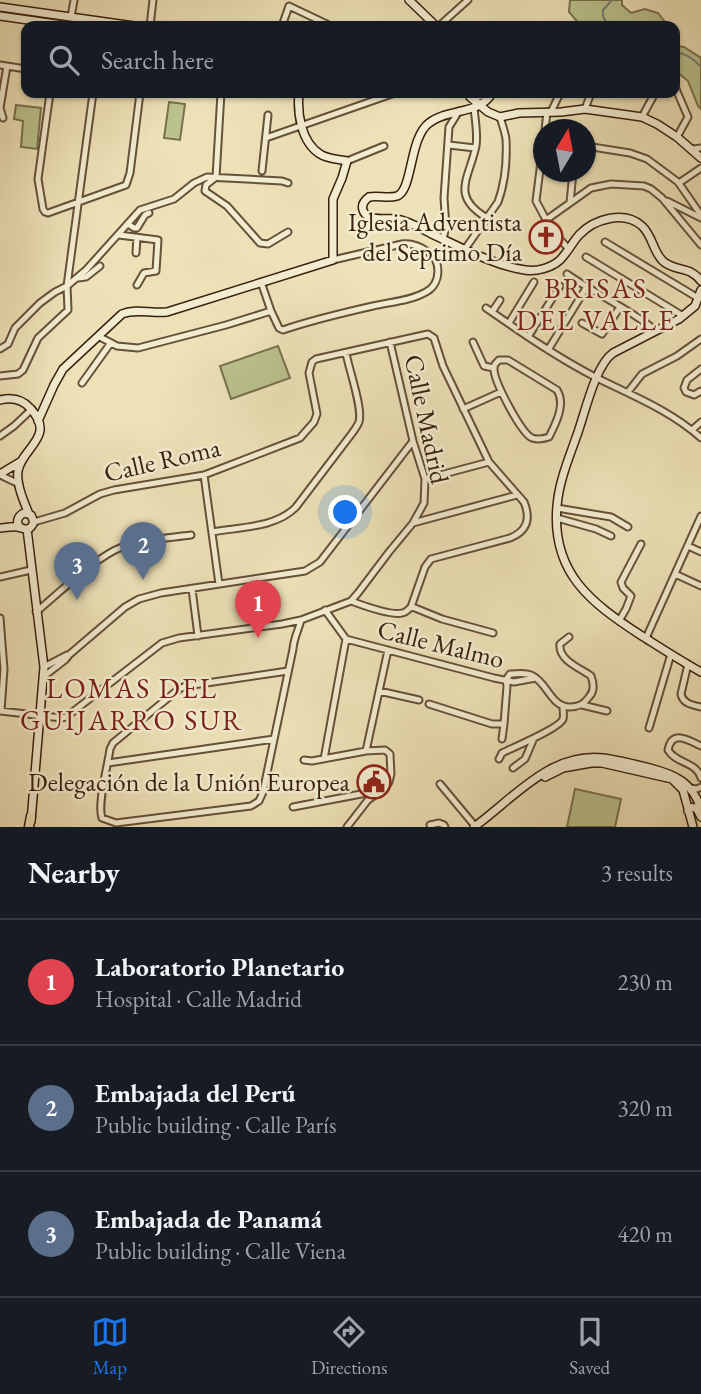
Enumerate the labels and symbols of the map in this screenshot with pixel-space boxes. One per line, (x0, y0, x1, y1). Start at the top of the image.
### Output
north arrow (533, 119, 596, 182)
place label: Iglesia Adventista del Septimo Día (348, 205, 523, 269)
church icon: Iglesia Adventista del Septimo Día (527, 218, 565, 256)
district label: BRISAS DEL VALLE (516, 270, 676, 338)
street label: Calle Madrid (397, 351, 457, 488)
street label: Calle Roma (100, 430, 224, 490)
your location (328, 495, 362, 529)
pin: 2 (120, 522, 166, 580)
pin: 3 (54, 542, 100, 600)
pin: 1 (235, 580, 281, 638)
street label: Calle Malmo (374, 612, 508, 676)
district label: LOMAS DEL GUIJARRO SUR (20, 670, 244, 738)
public building icon: Delegación de la Unión Europea (355, 763, 393, 801)
place label: Delegación de la Unión Europea (28, 765, 351, 799)

